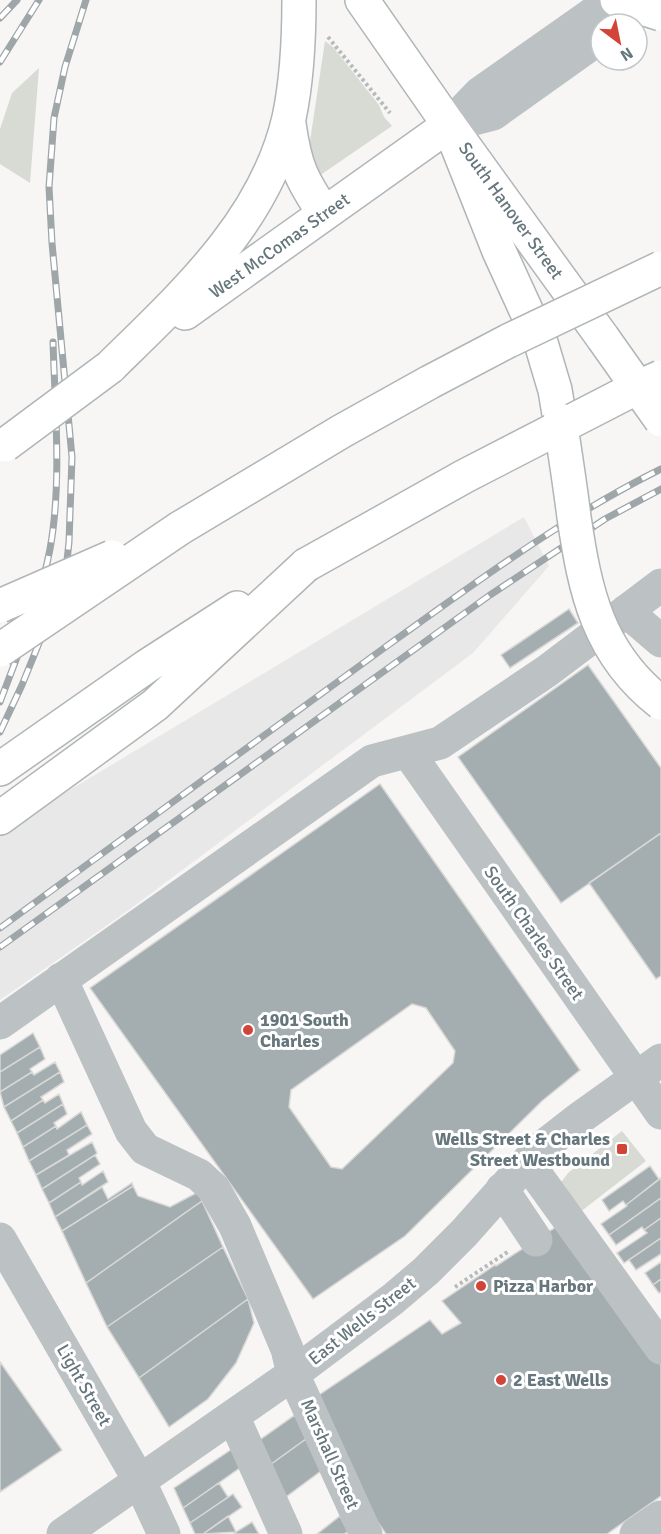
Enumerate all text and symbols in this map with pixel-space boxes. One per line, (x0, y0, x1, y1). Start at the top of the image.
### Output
north arrow (589, 12, 649, 72)
text: N (616, 42, 636, 65)
street label: South Hanover Street (454, 138, 568, 284)
street label: West McComas Street (205, 188, 354, 303)
street label: South Charles Street (480, 862, 588, 1004)
place label: 1901 South Charles (260, 1009, 349, 1052)
marker: 1901 South Charles (241, 1023, 255, 1037)
place label: Wells Street & Charles Street Westbound (435, 1128, 610, 1171)
marker: Wells Street & Charles Street Westbound (615, 1142, 629, 1156)
street label: East Wells Street (304, 1272, 420, 1370)
place label: Pizza Harbor (493, 1275, 594, 1297)
marker: Pizza Harbor (474, 1279, 488, 1293)
street label: Light Street (52, 1340, 116, 1430)
place label: 2 East Wells (513, 1369, 608, 1391)
marker: 2 East Wells (494, 1373, 508, 1387)
street label: Marshall Street (296, 1395, 364, 1513)

